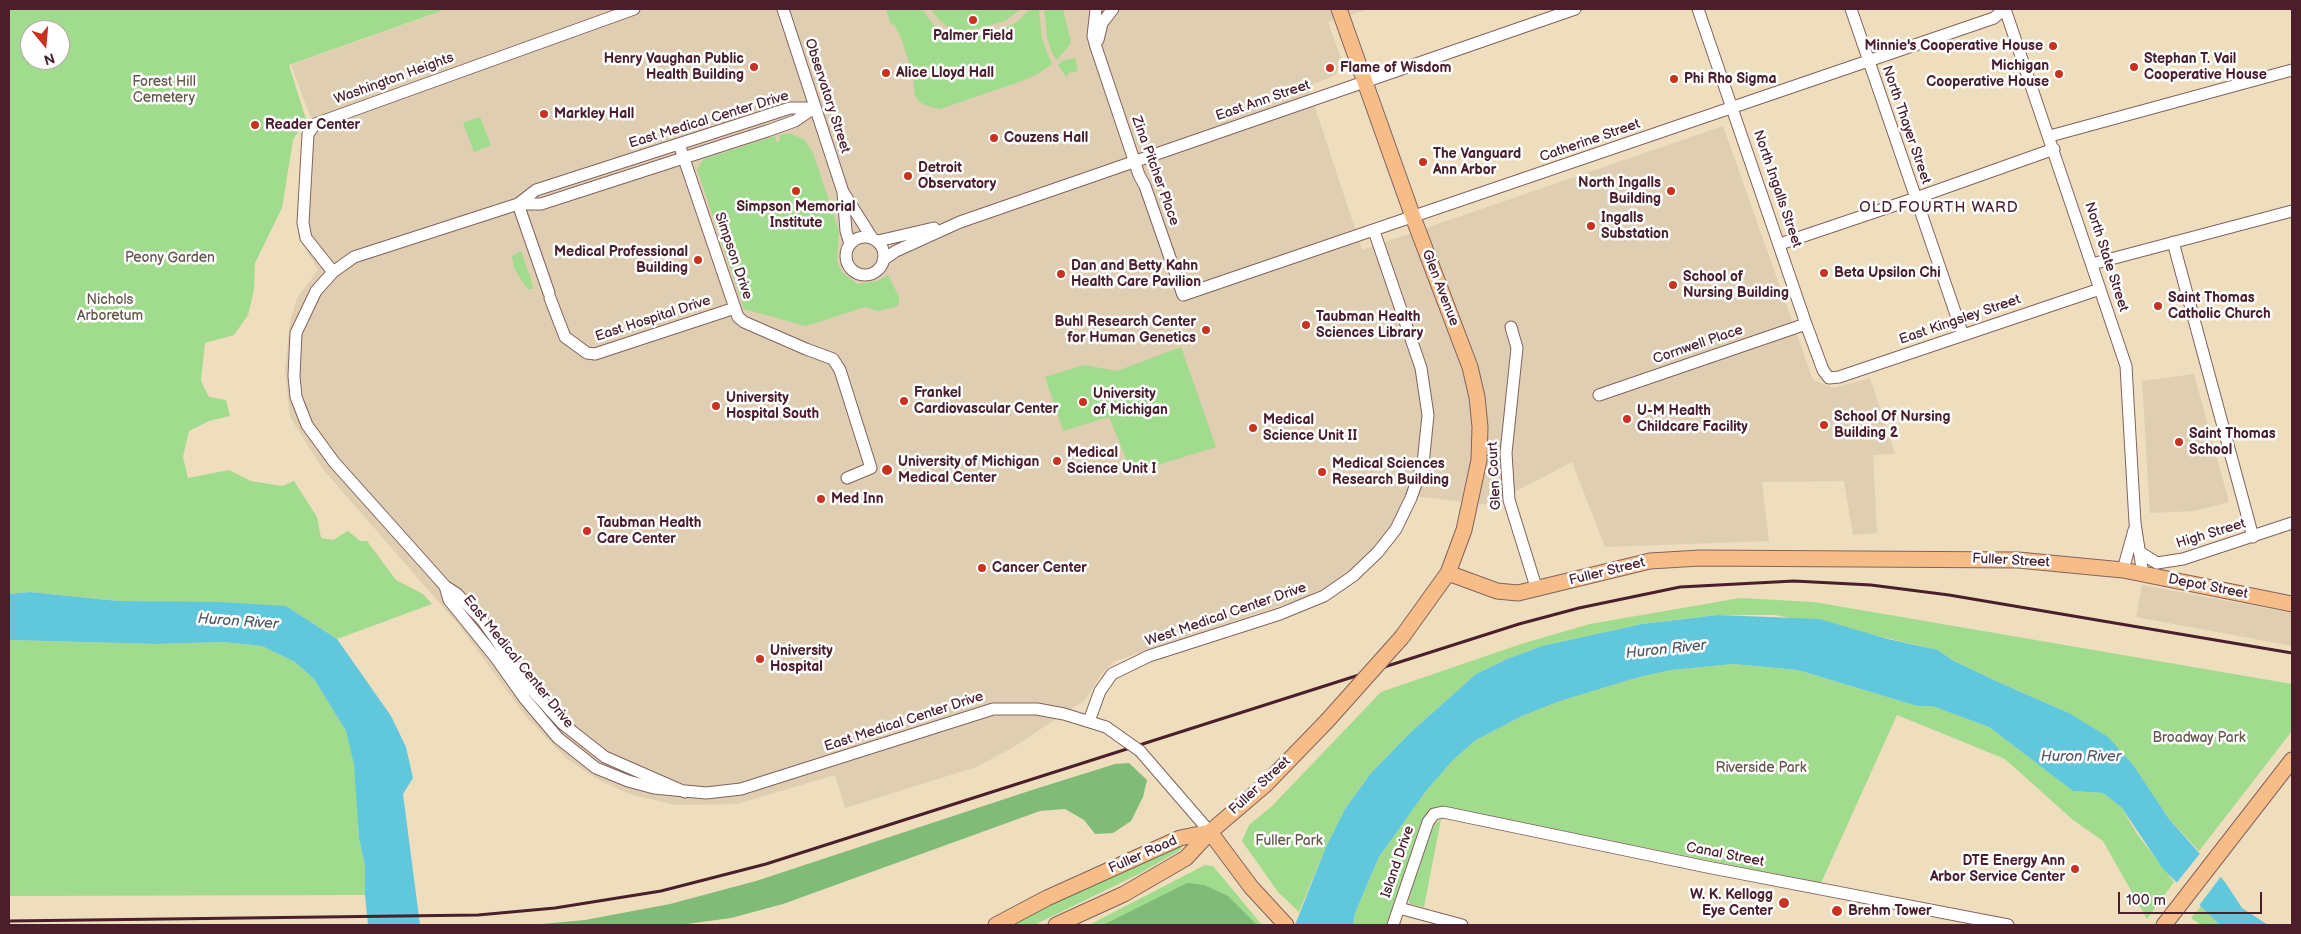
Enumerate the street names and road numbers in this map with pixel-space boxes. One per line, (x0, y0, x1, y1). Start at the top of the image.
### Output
street label: Observatory Street (801, 37, 853, 155)
street label: Washington Heights (332, 50, 456, 108)
street label: North Thayer Street (1878, 64, 1934, 186)
street label: East Ann Street (1214, 77, 1312, 125)
street label: East Medical Center Drive (627, 88, 791, 152)
street label: Zina Pitcher Place (1127, 114, 1183, 228)
street label: Catherine Street (1538, 116, 1642, 166)
street label: North Ingalls Street (1749, 128, 1805, 250)
street label: North State Street (2080, 200, 2132, 314)
street label: Simpson Drive (710, 210, 756, 302)
street label: Glen Avenue (1418, 247, 1462, 329)
street label: East Kingsley Street (1897, 291, 2023, 349)
street label: East Hospital Drive (593, 292, 713, 346)
street label: Cornwell Place (1651, 322, 1745, 368)
street label: Glen Court (1485, 441, 1505, 511)
street label: High Street (2174, 516, 2248, 552)
street label: Fuller Street (1972, 551, 2050, 571)
street label: Fuller Street (1567, 554, 1647, 590)
street label: Depot Street (2167, 571, 2249, 603)
street label: West Medical Center Drive (1143, 579, 1309, 651)
street label: East Medical Center Drive (459, 592, 577, 732)
street label: East Medical Center Drive (822, 688, 986, 756)
street label: Fuller Street (1226, 753, 1294, 819)
street label: Island Drive (1378, 824, 1418, 900)
street label: Fuller Road (1106, 832, 1180, 878)
street label: Canal Street (1685, 839, 1765, 871)

